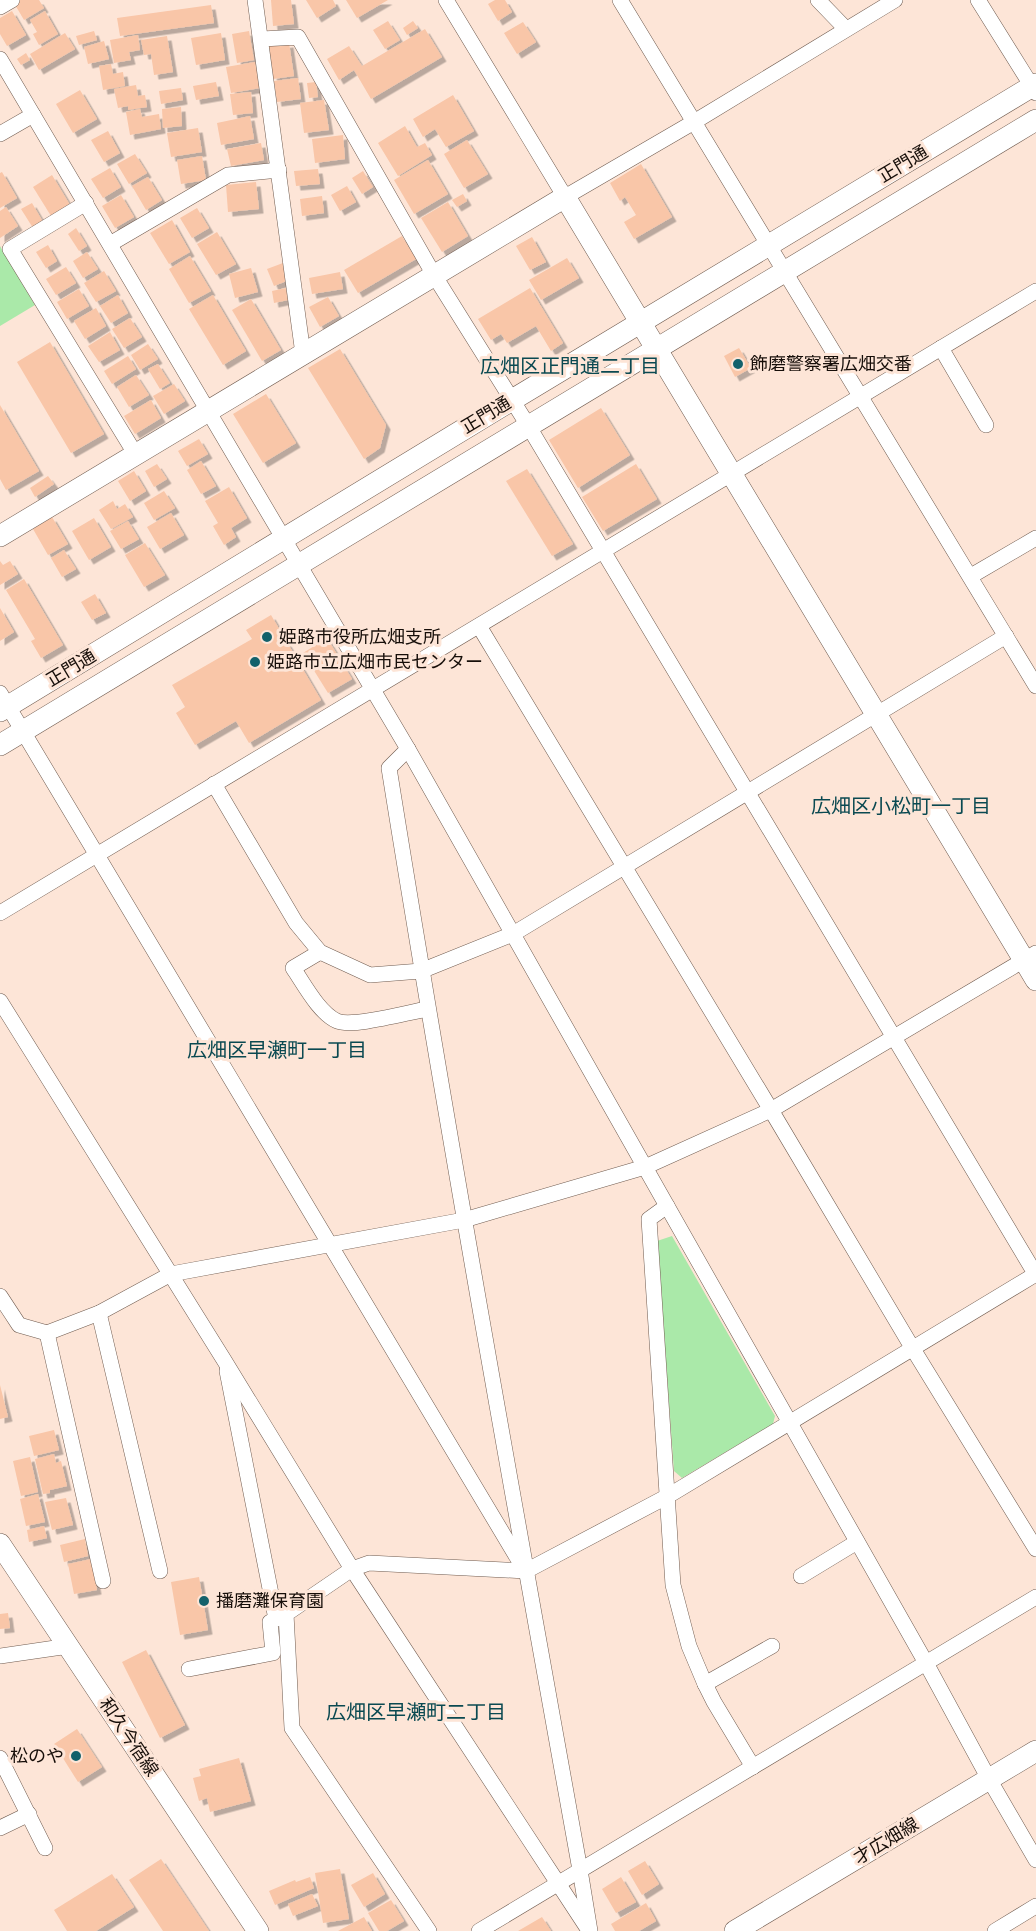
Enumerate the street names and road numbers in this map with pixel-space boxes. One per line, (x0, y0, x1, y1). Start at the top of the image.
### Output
street label: 正門通 (874, 140, 932, 187)
street label: 正門通 (457, 391, 515, 438)
street label: 正門通 (42, 644, 100, 691)
street label: 和久今宿線 (95, 1693, 164, 1780)
street label: 才広畑線 (849, 1812, 923, 1869)

